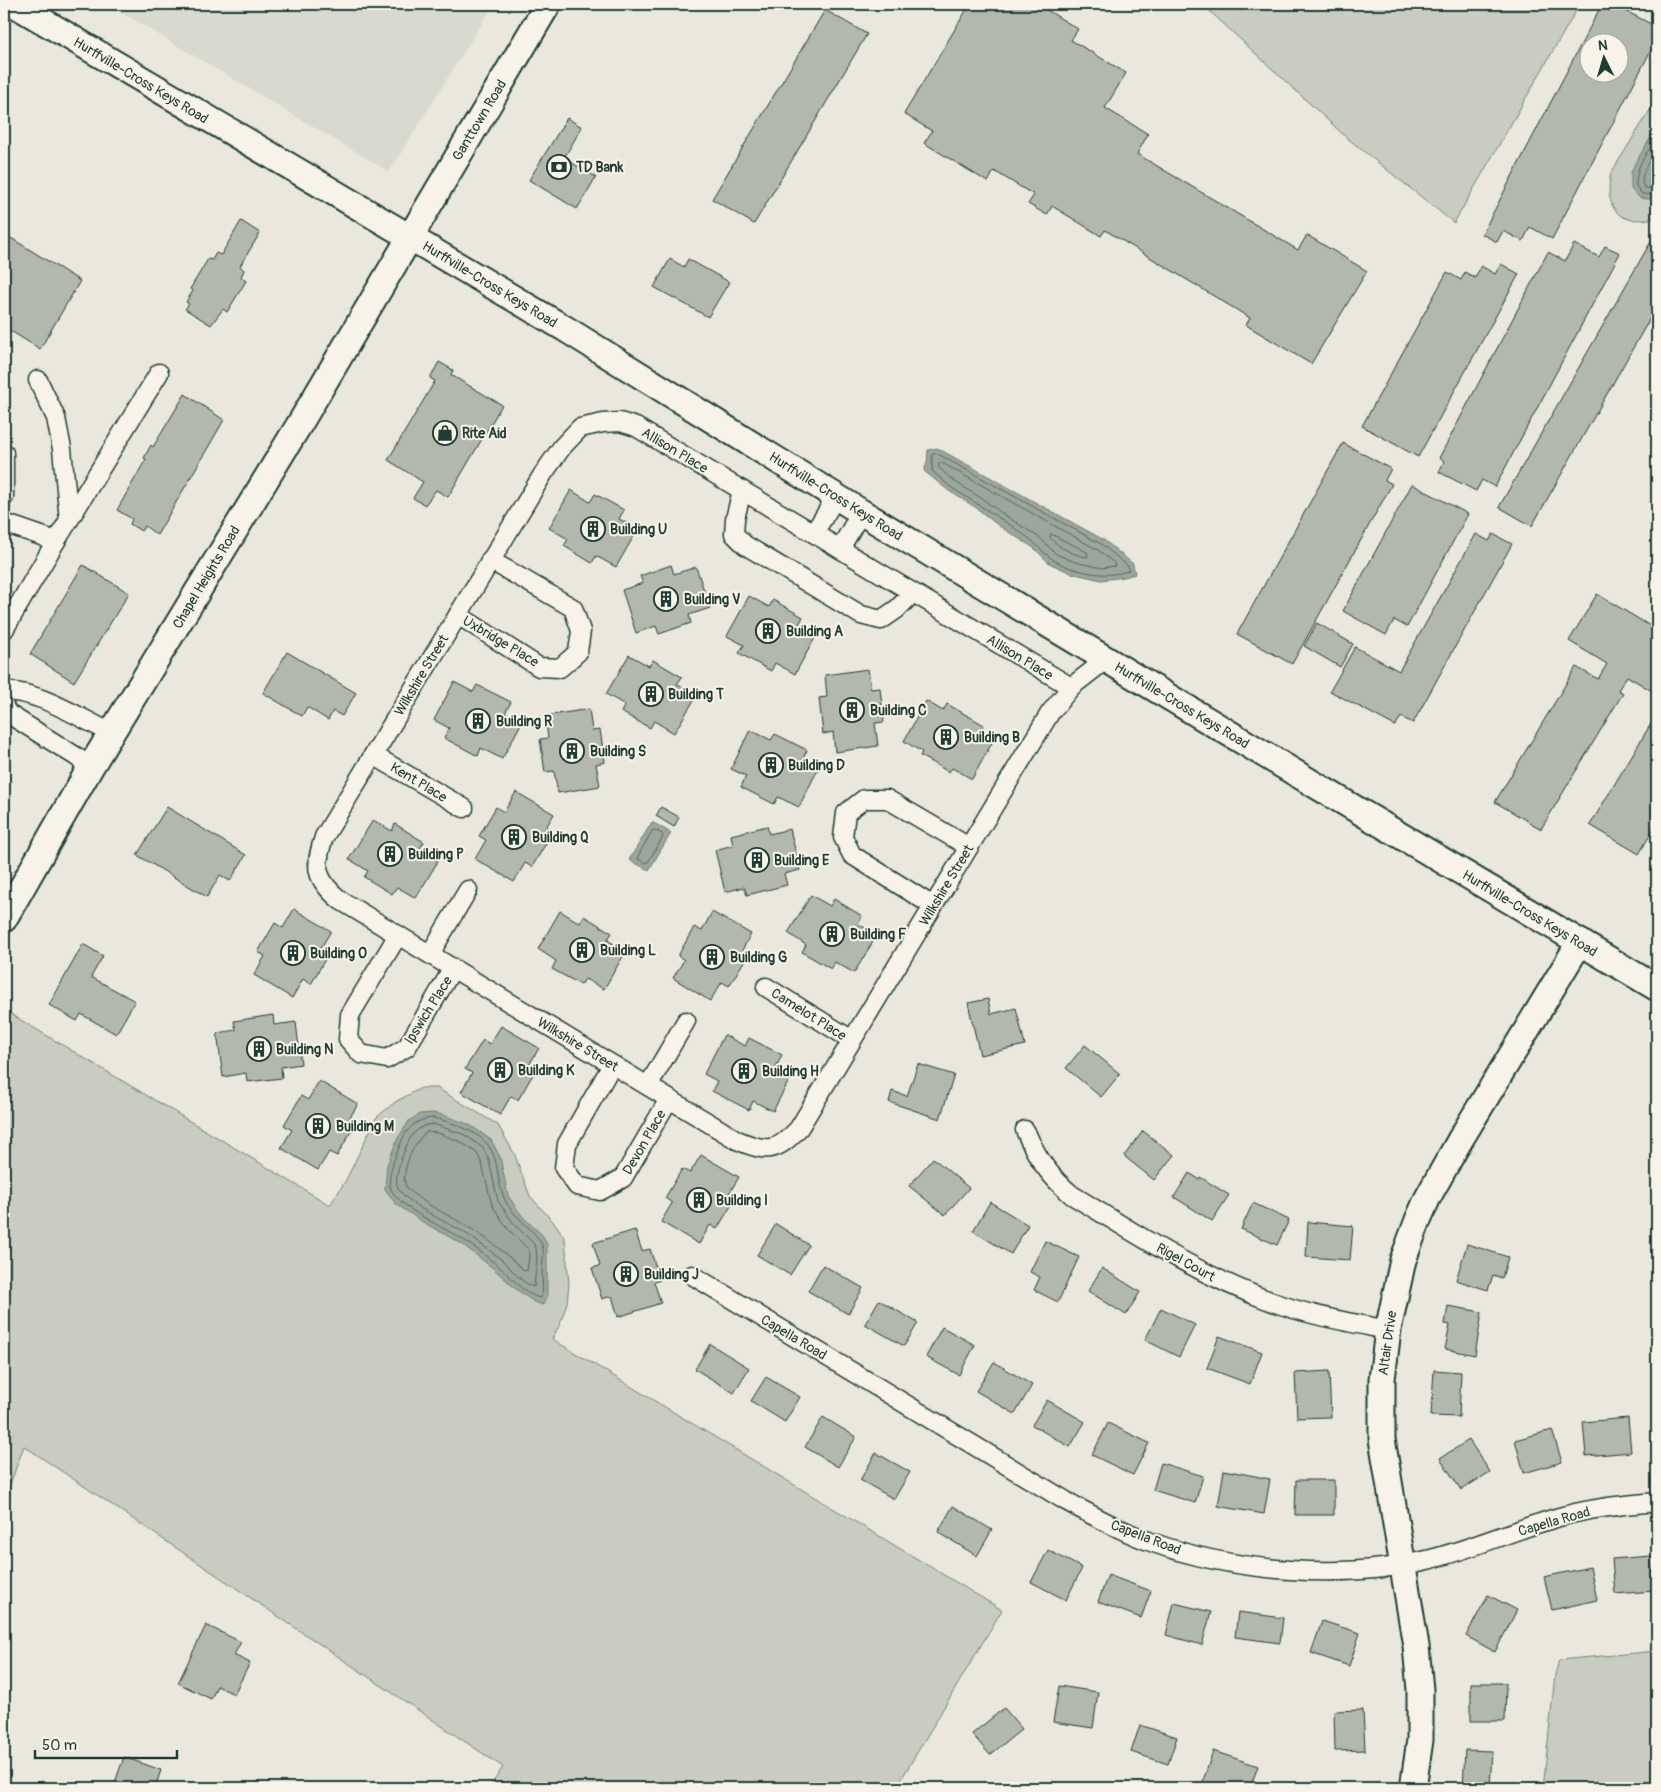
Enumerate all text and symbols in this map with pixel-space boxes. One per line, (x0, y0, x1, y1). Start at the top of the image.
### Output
north arrow (1578, 32, 1628, 82)
street label: Hurffville-Cross Keys Road (70, 33, 211, 128)
text: N (1597, 37, 1608, 54)
street label: Ganttown Road (449, 77, 510, 164)
bank icon: TD Bank (546, 154, 572, 180)
place label: TD Bank (575, 159, 624, 176)
street label: Hurffville-Cross Keys Road (419, 237, 560, 332)
shop icon: Rite Aid (432, 420, 458, 446)
street label: Allison Place (638, 424, 711, 477)
place label: Rite Aid (462, 425, 507, 442)
street label: Hurffville-Cross Keys Road (766, 448, 906, 545)
building icon: Building U (580, 516, 606, 542)
place label: Building U (610, 521, 667, 538)
street label: Chapel Heights Road (169, 523, 244, 632)
building icon: Building V (653, 586, 679, 612)
place label: Building V (684, 591, 740, 608)
street label: Uxbridge Place (460, 612, 542, 671)
building icon: Building A (755, 618, 781, 644)
place label: Building A (786, 623, 843, 640)
street label: Wilkshire Street (391, 631, 453, 719)
street label: Allison Place (983, 631, 1056, 684)
street label: Hurffville-Cross Keys Road (1111, 658, 1252, 753)
building icon: Building T (638, 681, 664, 707)
place label: Building T (668, 686, 724, 703)
building icon: Building C (839, 697, 865, 723)
place label: Building C (870, 702, 927, 719)
building icon: Building R (465, 708, 491, 734)
place label: Building R (496, 713, 552, 730)
building icon: Building B (933, 724, 959, 750)
place label: Building B (964, 729, 1020, 746)
building icon: Building S (559, 738, 585, 764)
place label: Building S (590, 743, 646, 760)
building icon: Building D (758, 752, 784, 778)
place label: Building D (788, 757, 845, 774)
street label: Kent Place (387, 759, 450, 806)
building icon: Building Q (501, 824, 527, 850)
place label: Building Q (532, 829, 589, 846)
building icon: Building P (377, 841, 403, 867)
street label: Wilkshire Street (916, 841, 978, 929)
place label: Building P (408, 846, 464, 863)
building icon: Building E (744, 847, 770, 873)
place label: Building E (774, 852, 830, 869)
street label: Hurffville-Cross Keys Road (1459, 866, 1600, 961)
building icon: Building F (819, 921, 845, 947)
place label: Building F (850, 926, 907, 943)
building icon: Building L (569, 937, 595, 963)
building icon: Building O (280, 940, 306, 966)
place label: Building L (600, 942, 656, 959)
building icon: Building G (699, 944, 725, 970)
place label: Building O (310, 945, 367, 962)
place label: Building G (730, 949, 787, 966)
street label: Ipswich Place (401, 973, 456, 1047)
street label: Camelot Place (768, 985, 850, 1044)
street label: Wilkshire Street (534, 1014, 622, 1076)
building icon: Building N (246, 1036, 272, 1062)
place label: Building N (276, 1041, 333, 1058)
building icon: Building K (487, 1057, 513, 1083)
building icon: Building H (731, 1058, 757, 1084)
place label: Building K (518, 1062, 575, 1079)
place label: Building H (762, 1063, 819, 1080)
street label: Devon Place (619, 1107, 670, 1178)
building icon: Building M (305, 1113, 331, 1139)
place label: Building M (336, 1118, 394, 1135)
building icon: Building I (686, 1187, 712, 1213)
place label: Building I (716, 1192, 768, 1209)
street label: Rigel Court (1153, 1239, 1219, 1286)
building icon: Building J (613, 1261, 639, 1287)
place label: Building J (644, 1266, 699, 1283)
street label: Altair Drive (1375, 1310, 1400, 1376)
street label: Capella Road (758, 1311, 830, 1364)
street label: Capella Road (1516, 1503, 1592, 1540)
street label: Capella Road (1108, 1516, 1183, 1559)
scale bar (35, 1727, 178, 1759)
text: 50 m (42, 1736, 77, 1755)

